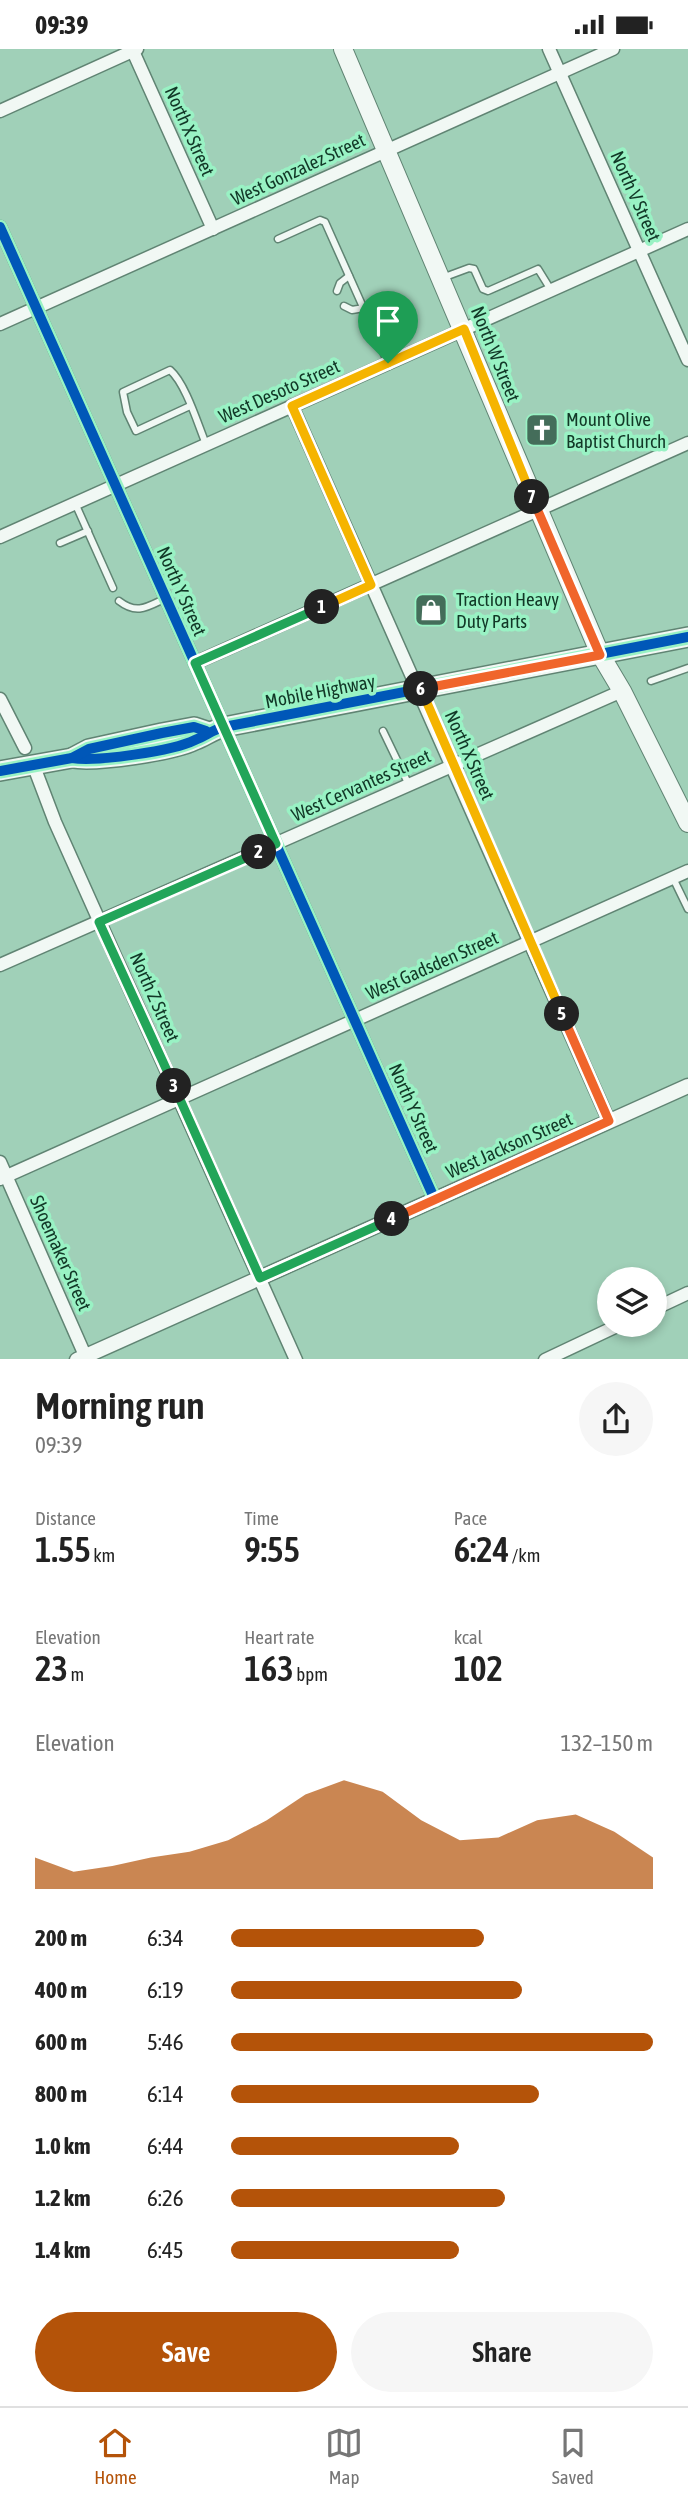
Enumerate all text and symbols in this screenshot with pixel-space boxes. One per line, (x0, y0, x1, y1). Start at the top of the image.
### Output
text: 09:39 (35, 10, 89, 40)
street label: North X Street (160, 83, 220, 179)
street label: West Gonzalez Street (228, 128, 368, 210)
street label: North V Street (606, 147, 666, 245)
pin (358, 291, 418, 363)
icon: arrive (369, 302, 407, 340)
street label: North W Street (467, 303, 525, 405)
street label: West Desoto Street (215, 355, 343, 427)
place label: Mount Olive Baptist Church (566, 408, 666, 452)
church icon: Mount Olive Baptist Church (523, 411, 561, 449)
pin: 7 (514, 479, 550, 515)
text: 7 (527, 485, 536, 507)
street label: North Y Street (153, 543, 211, 639)
place label: Traction Heavy Duty Parts (456, 588, 559, 632)
pin: 1 (304, 589, 340, 625)
shop icon: Traction Heavy Duty Parts (412, 591, 450, 629)
text: 1 (317, 595, 326, 617)
street label: Mobile Highway (263, 670, 377, 712)
pin: 6 (404, 671, 438, 707)
text: 6 (416, 677, 425, 699)
street label: North X Street (440, 707, 500, 803)
street label: West Cervantes Street (288, 744, 434, 826)
pin: 2 (242, 835, 276, 869)
text: 2 (254, 840, 263, 862)
street label: West Gadsden Street (362, 926, 502, 1004)
street label: North Z Street (125, 949, 185, 1045)
pin: 5 (544, 997, 580, 1031)
text: 5 (557, 1002, 566, 1024)
street label: North Y Street (385, 1060, 443, 1156)
pin: 3 (156, 1069, 192, 1103)
text: 3 (169, 1074, 178, 1096)
street label: West Jackson Street (442, 1107, 576, 1183)
street label: Shoemaker Street (26, 1192, 96, 1314)
pin: 4 (374, 1201, 410, 1237)
text: 4 (387, 1207, 396, 1229)
map controls (597, 1267, 667, 1337)
button: layers (597, 1267, 667, 1337)
button: share (579, 1382, 653, 1456)
text: Morning run (35, 1384, 205, 1427)
text: 09:39 (35, 1432, 82, 1458)
text: Distance (35, 1507, 96, 1529)
text: Time (244, 1507, 279, 1529)
text: Pace (454, 1507, 487, 1529)
text: 1.55 (35, 1529, 91, 1569)
text: 9:55 (244, 1529, 300, 1569)
text: 6:24 (454, 1529, 509, 1569)
text: km (91, 1544, 115, 1566)
text: /km (509, 1544, 540, 1566)
text: Elevation (35, 1626, 101, 1648)
text: Heart rate (244, 1626, 314, 1648)
text: kcal (454, 1626, 483, 1648)
text: 23 (35, 1648, 68, 1688)
text: 163 (244, 1648, 294, 1688)
text: 102 (454, 1648, 503, 1688)
text: m (68, 1663, 84, 1685)
text: bpm (294, 1663, 328, 1685)
text: Elevation (35, 1730, 115, 1756)
text: 132–150 m (560, 1730, 653, 1756)
text: 200 m (35, 1925, 87, 1951)
text: 6:34 (147, 1925, 184, 1951)
text: 400 m (35, 1977, 87, 2003)
text: 6:19 (147, 1977, 184, 2003)
text: 600 m (35, 2029, 87, 2055)
text: 5:46 (147, 2029, 184, 2055)
text: 800 m (35, 2081, 87, 2107)
text: 6:14 (147, 2081, 184, 2107)
text: 1.0 km (35, 2133, 91, 2159)
text: 6:44 (147, 2133, 184, 2159)
text: 1.2 km (35, 2185, 91, 2211)
text: 6:26 (147, 2185, 184, 2211)
text: 1.4 km (35, 2237, 91, 2263)
text: 6:45 (147, 2237, 184, 2263)
button: Save (35, 2312, 337, 2392)
button: Share (351, 2312, 653, 2392)
tab: Home (94, 2424, 137, 2488)
tab: Map (325, 2424, 363, 2488)
tab: Saved (552, 2424, 594, 2488)

